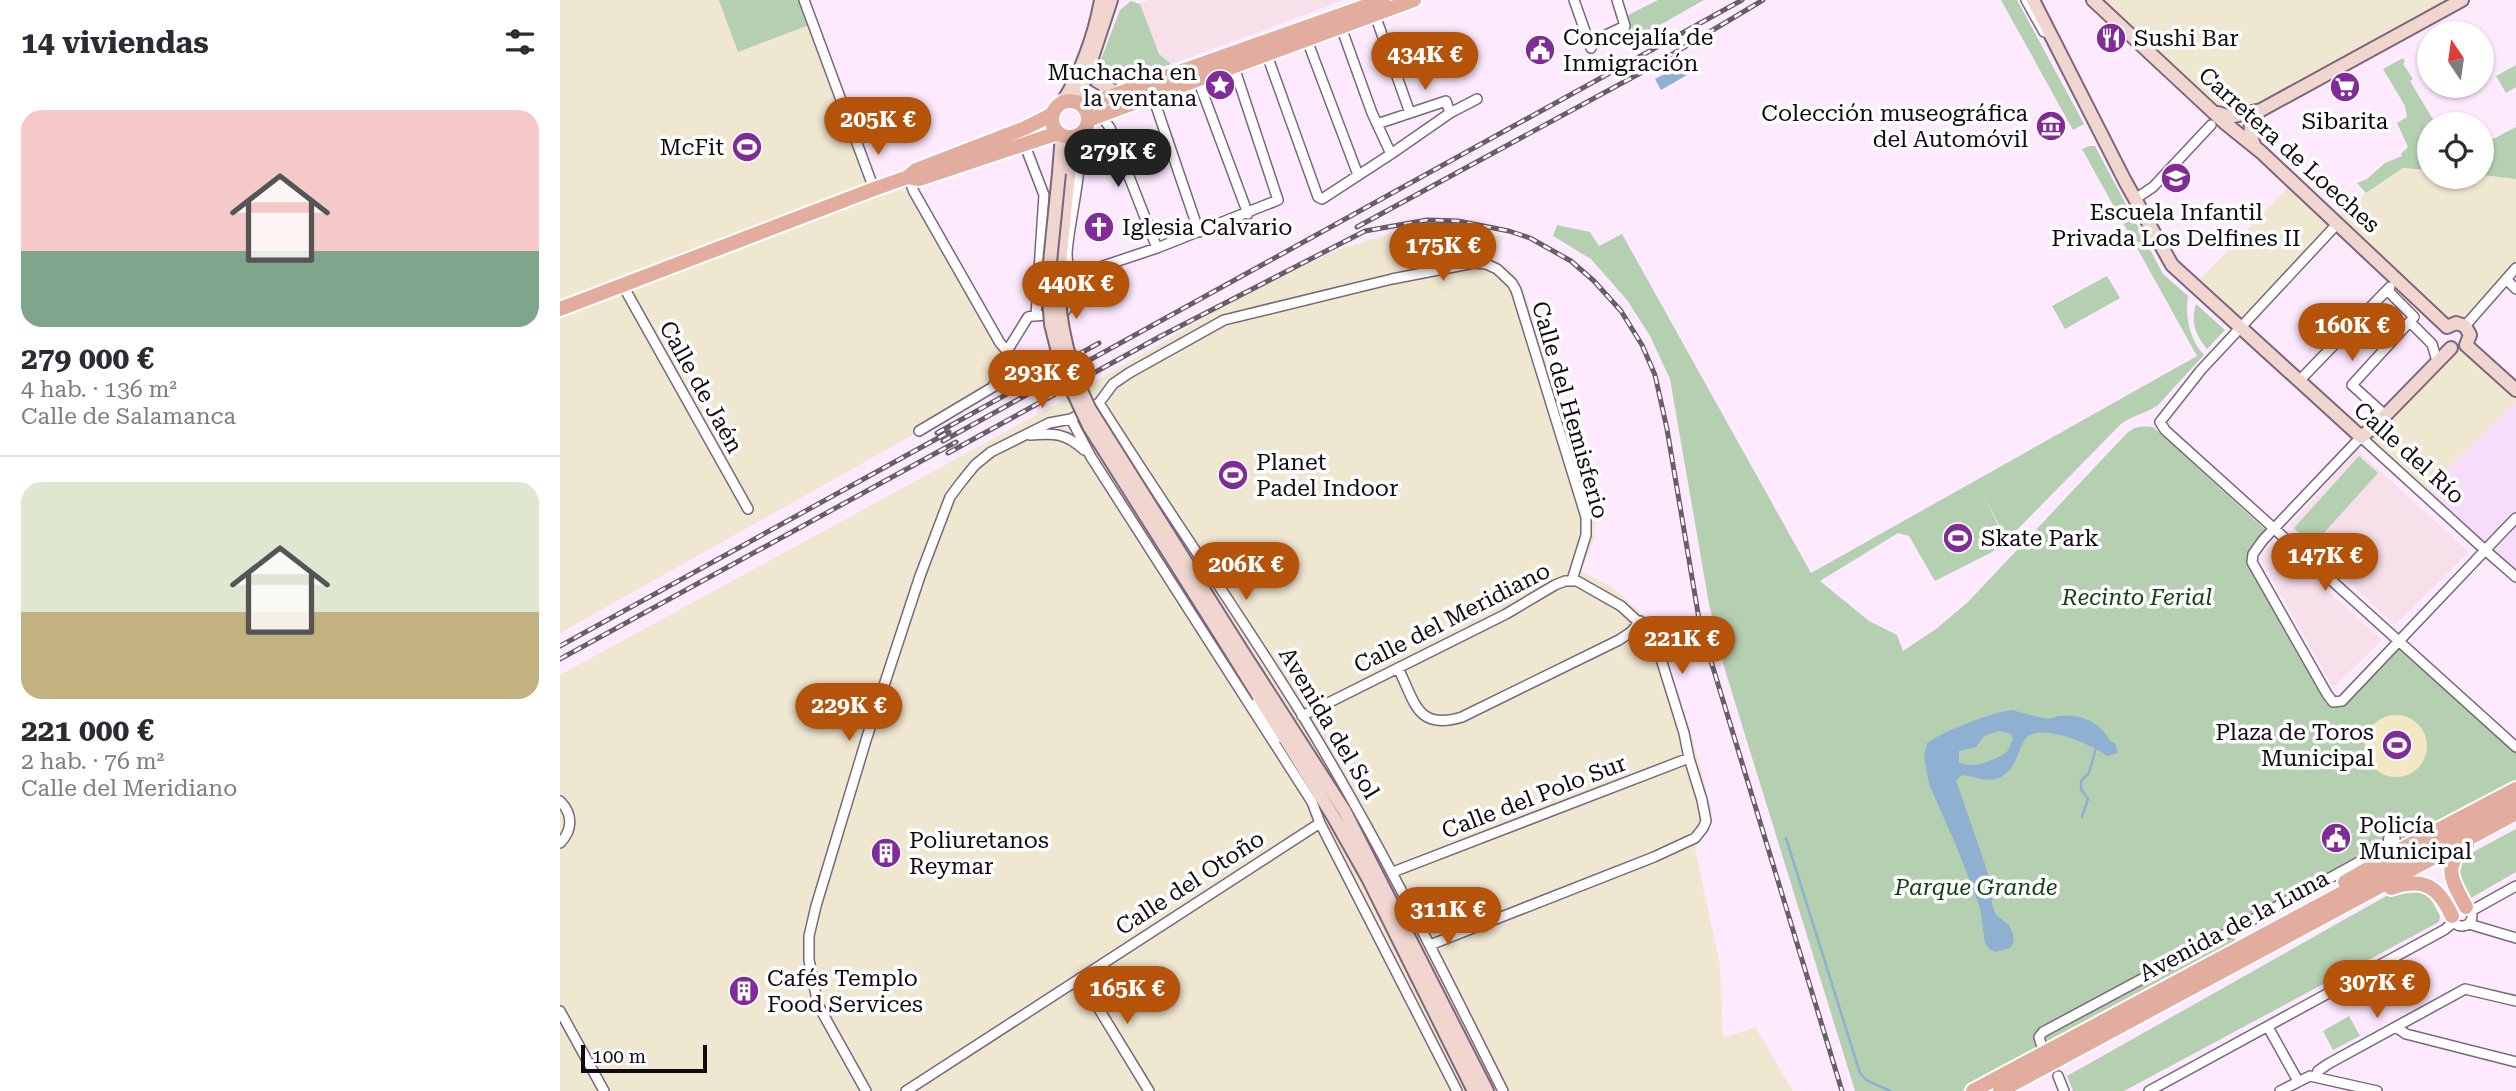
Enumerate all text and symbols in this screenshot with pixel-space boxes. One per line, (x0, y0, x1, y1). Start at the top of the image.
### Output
restaurant icon: Sushi Bar (2094, 21, 2128, 55)
north arrow (2417, 21, 2494, 98)
map controls (2417, 21, 2494, 189)
icon: filters (501, 23, 539, 61)
place label: Concejalía de Inmigración (1563, 24, 1713, 77)
text: 14 viviendas (21, 25, 209, 60)
place label: Sushi Bar (2134, 25, 2239, 52)
pin: 434K € (1368, 32, 1482, 92)
public building icon: Concejalía de Inmigración (1523, 33, 1557, 67)
text: 434K € (1387, 41, 1463, 68)
place label: Muchacha en la ventana (1047, 59, 1198, 112)
street label: Carretera de Loeches (2193, 62, 2385, 239)
place icon: Muchacha en la ventana (1203, 68, 1237, 102)
supermarket icon: Sibarita (2328, 70, 2362, 104)
pin: 205K € (821, 97, 935, 157)
place label: Colección museográfica del Automóvil (1761, 100, 2029, 153)
text: 205K € (840, 106, 916, 133)
place label: Sibarita (2302, 108, 2389, 135)
museum icon: Colección museográfica del Automóvil (2034, 109, 2068, 143)
button: locate (2417, 112, 2494, 189)
sports icon: McFit (730, 130, 764, 164)
pin: 279K € (1061, 130, 1175, 189)
place label: McFit (660, 134, 724, 161)
text: 279K € (1080, 138, 1156, 165)
icon: home (217, 155, 343, 281)
school or university icon: Escuela Infantil Privada Los Delfines II (2159, 161, 2193, 195)
place label: Escuela Infantil Privada Los Delfines II (2051, 199, 2301, 252)
church icon: Iglesia Calvario (1082, 210, 1116, 244)
place label: Iglesia Calvario (1122, 214, 1292, 241)
pin: 175K € (1386, 224, 1500, 283)
text: 175K € (1405, 232, 1481, 259)
pin: 440K € (1019, 262, 1133, 321)
text: 440K € (1038, 270, 1114, 297)
street label: Calle del Hemisferio (1526, 298, 1614, 522)
pin: 160K € (2295, 304, 2409, 363)
text: 160K € (2314, 312, 2390, 339)
street label: Calle de Jaén (654, 316, 748, 458)
text: 279 000 € (21, 341, 154, 376)
pin: 293K € (985, 350, 1099, 410)
text: 293K € (1004, 359, 1080, 386)
text: 4 hab. · 136 m² (21, 376, 177, 403)
street label: Calle del Río (2348, 396, 2470, 510)
text: Calle de Salamanca (21, 403, 236, 430)
place label: Planet Padel Indoor (1256, 449, 1398, 502)
sports icon: Planet Padel Indoor (1216, 458, 1250, 492)
sports icon: Skate Park (1941, 521, 1975, 555)
place label: Skate Park (1981, 525, 2099, 552)
icon: home (217, 527, 343, 653)
pin: 147K € (2268, 534, 2382, 593)
pin: 206K € (1189, 542, 1303, 602)
text: 147K € (2287, 542, 2363, 569)
text: 206K € (1208, 551, 1284, 578)
street label: Calle del Meridiano (1350, 557, 1554, 679)
park label: Recinto Ferial (2061, 584, 2212, 611)
pin: 221K € (1625, 616, 1739, 676)
text: 221K € (1644, 625, 1720, 652)
street label: Avenida del Sol (1273, 642, 1385, 804)
pin: 229K € (792, 684, 906, 743)
text: 229K € (811, 692, 887, 719)
text: 221 000 € (21, 713, 154, 748)
place label: Plaza de Toros Municipal (2215, 719, 2374, 772)
sports icon: Plaza de Toros Municipal (2380, 728, 2414, 762)
text: 2 hab. · 76 m² (21, 748, 164, 775)
street label: Calle del Polo Sur (1438, 749, 1630, 845)
text: Calle del Meridiano (21, 775, 237, 802)
place label: Policía Municipal (2359, 812, 2472, 865)
public building icon: Policía Municipal (2319, 821, 2353, 855)
street label: Calle del Otoño (1111, 825, 1269, 941)
place label: Poliuretanos Reymar (909, 827, 1049, 880)
building icon: Poliuretanos Reymar (869, 836, 903, 870)
street label: Avenida de la Luna (2135, 864, 2334, 987)
park label: Parque Grande (1894, 874, 2057, 901)
pin: 311K € (1391, 888, 1505, 947)
text: 311K € (1410, 896, 1486, 923)
pin: 307K € (2320, 960, 2434, 1020)
place label: Cafés Templo Food Services (767, 965, 923, 1018)
pin: 165K € (1070, 967, 1184, 1026)
text: 307K € (2339, 969, 2415, 996)
building icon: Cafés Templo Food Services (727, 974, 761, 1008)
text: 165K € (1089, 975, 1165, 1002)
scale bar (581, 1042, 707, 1074)
text: 100 m (592, 1045, 646, 1068)

